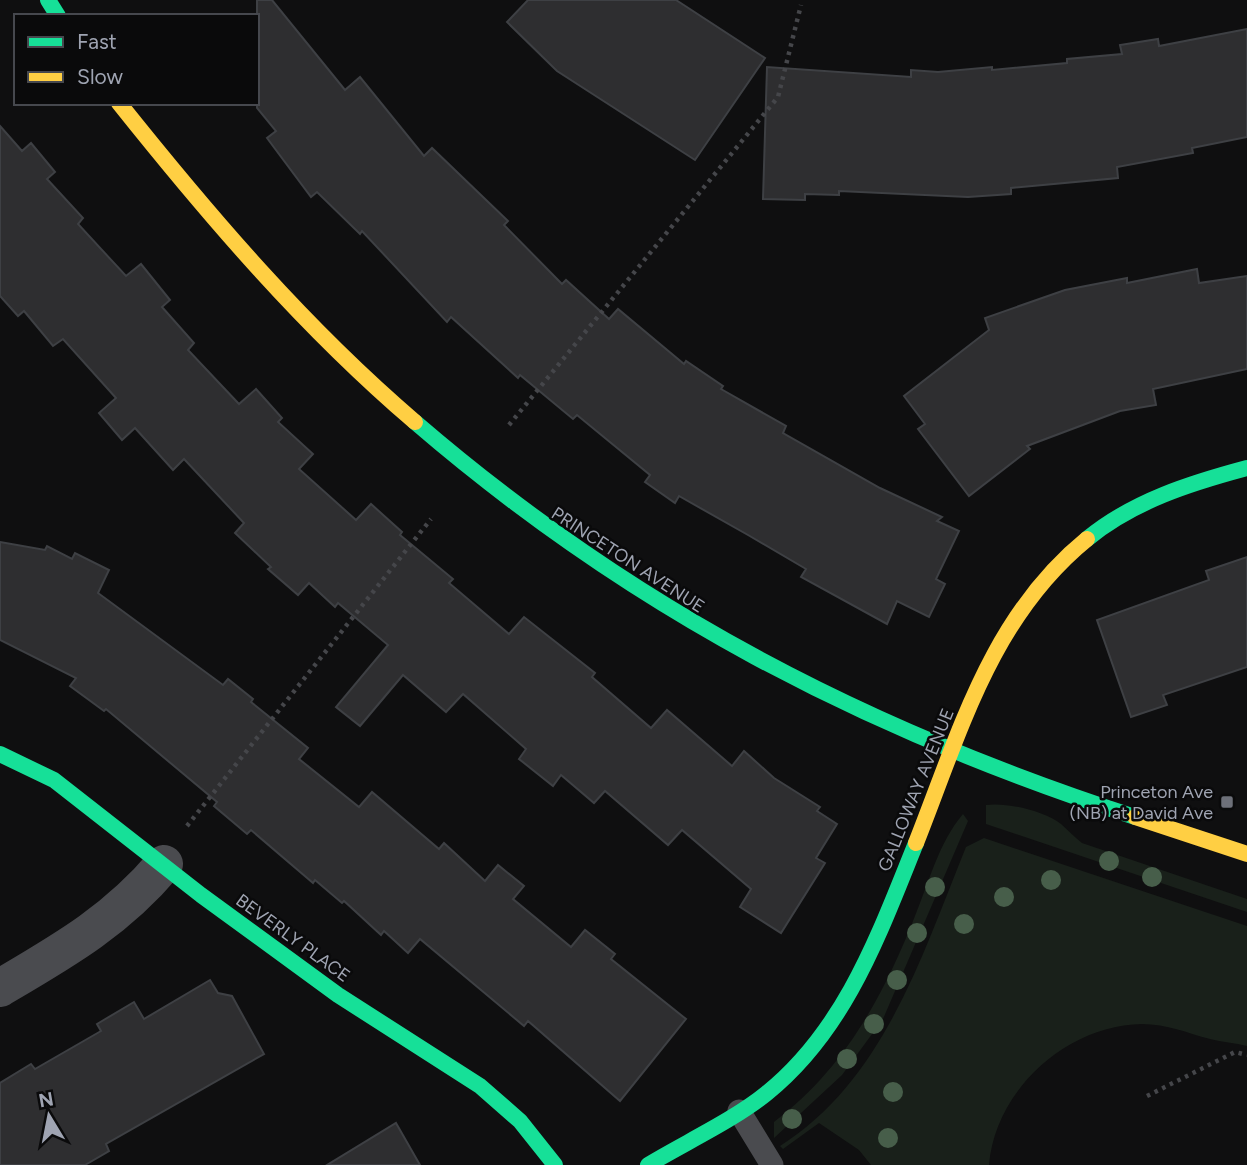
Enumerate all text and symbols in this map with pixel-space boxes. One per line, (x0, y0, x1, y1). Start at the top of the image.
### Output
legend (14, 14, 259, 105)
text: Fast (77, 29, 117, 54)
text: Slow (77, 64, 123, 89)
street label: PRINCETON AVENUE (547, 502, 709, 618)
street label: GALLOWAY AVENUE (873, 705, 959, 875)
place label: Princeton Ave (NB) at David Ave (1070, 781, 1213, 824)
marker: Princeton Ave (NB) at David Ave (1219, 794, 1235, 810)
street label: BEVERLY PLACE (232, 889, 354, 987)
north arrow (14, 1081, 84, 1151)
text: N (37, 1087, 55, 1112)

